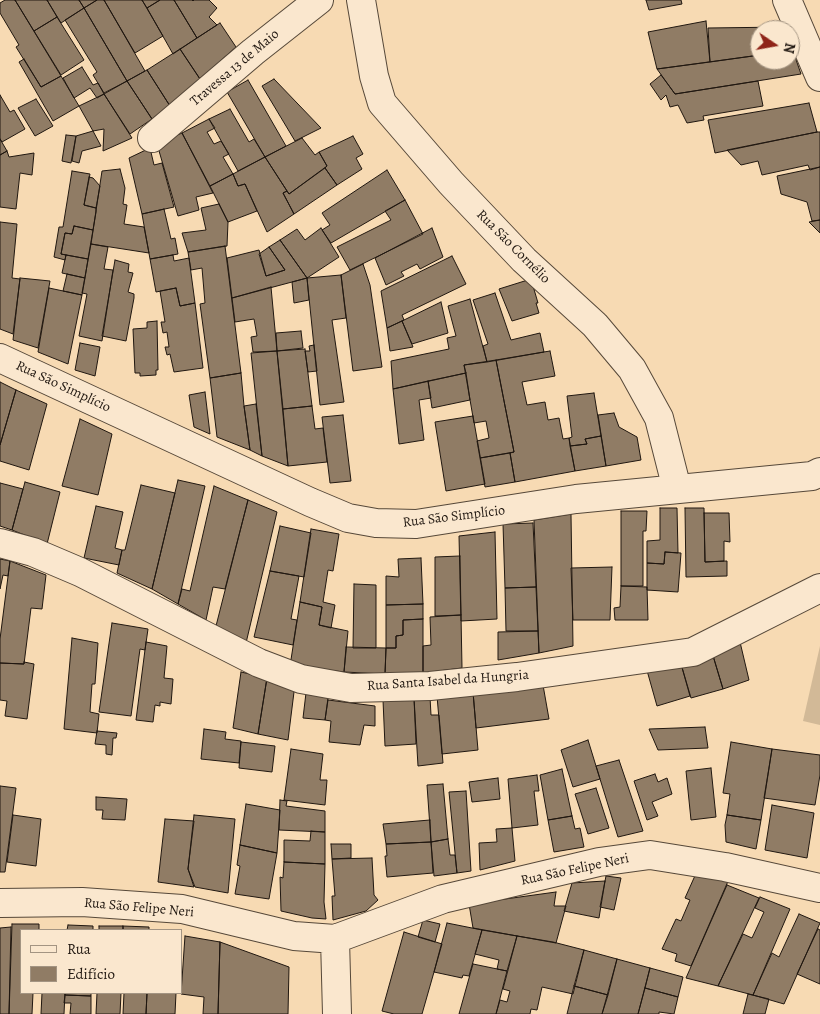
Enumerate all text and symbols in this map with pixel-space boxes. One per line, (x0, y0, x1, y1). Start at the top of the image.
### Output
north arrow (750, 20, 800, 70)
street label: Travessa 13 de Maio (187, 26, 283, 110)
text: N (779, 41, 800, 55)
street label: Rua São Cornélio (473, 207, 553, 287)
street label: Rua São Simplício (13, 358, 113, 416)
street label: Rua São Simplício (402, 502, 506, 532)
street label: Rua Santa Isabel da Hungria (367, 667, 529, 695)
street label: Rua São Felipe Neri (519, 850, 631, 890)
street label: Rua São Felipe Neri (83, 895, 195, 921)
legend (20, 929, 182, 994)
text: Rua (67, 939, 91, 959)
text: Edifício (67, 964, 115, 984)

